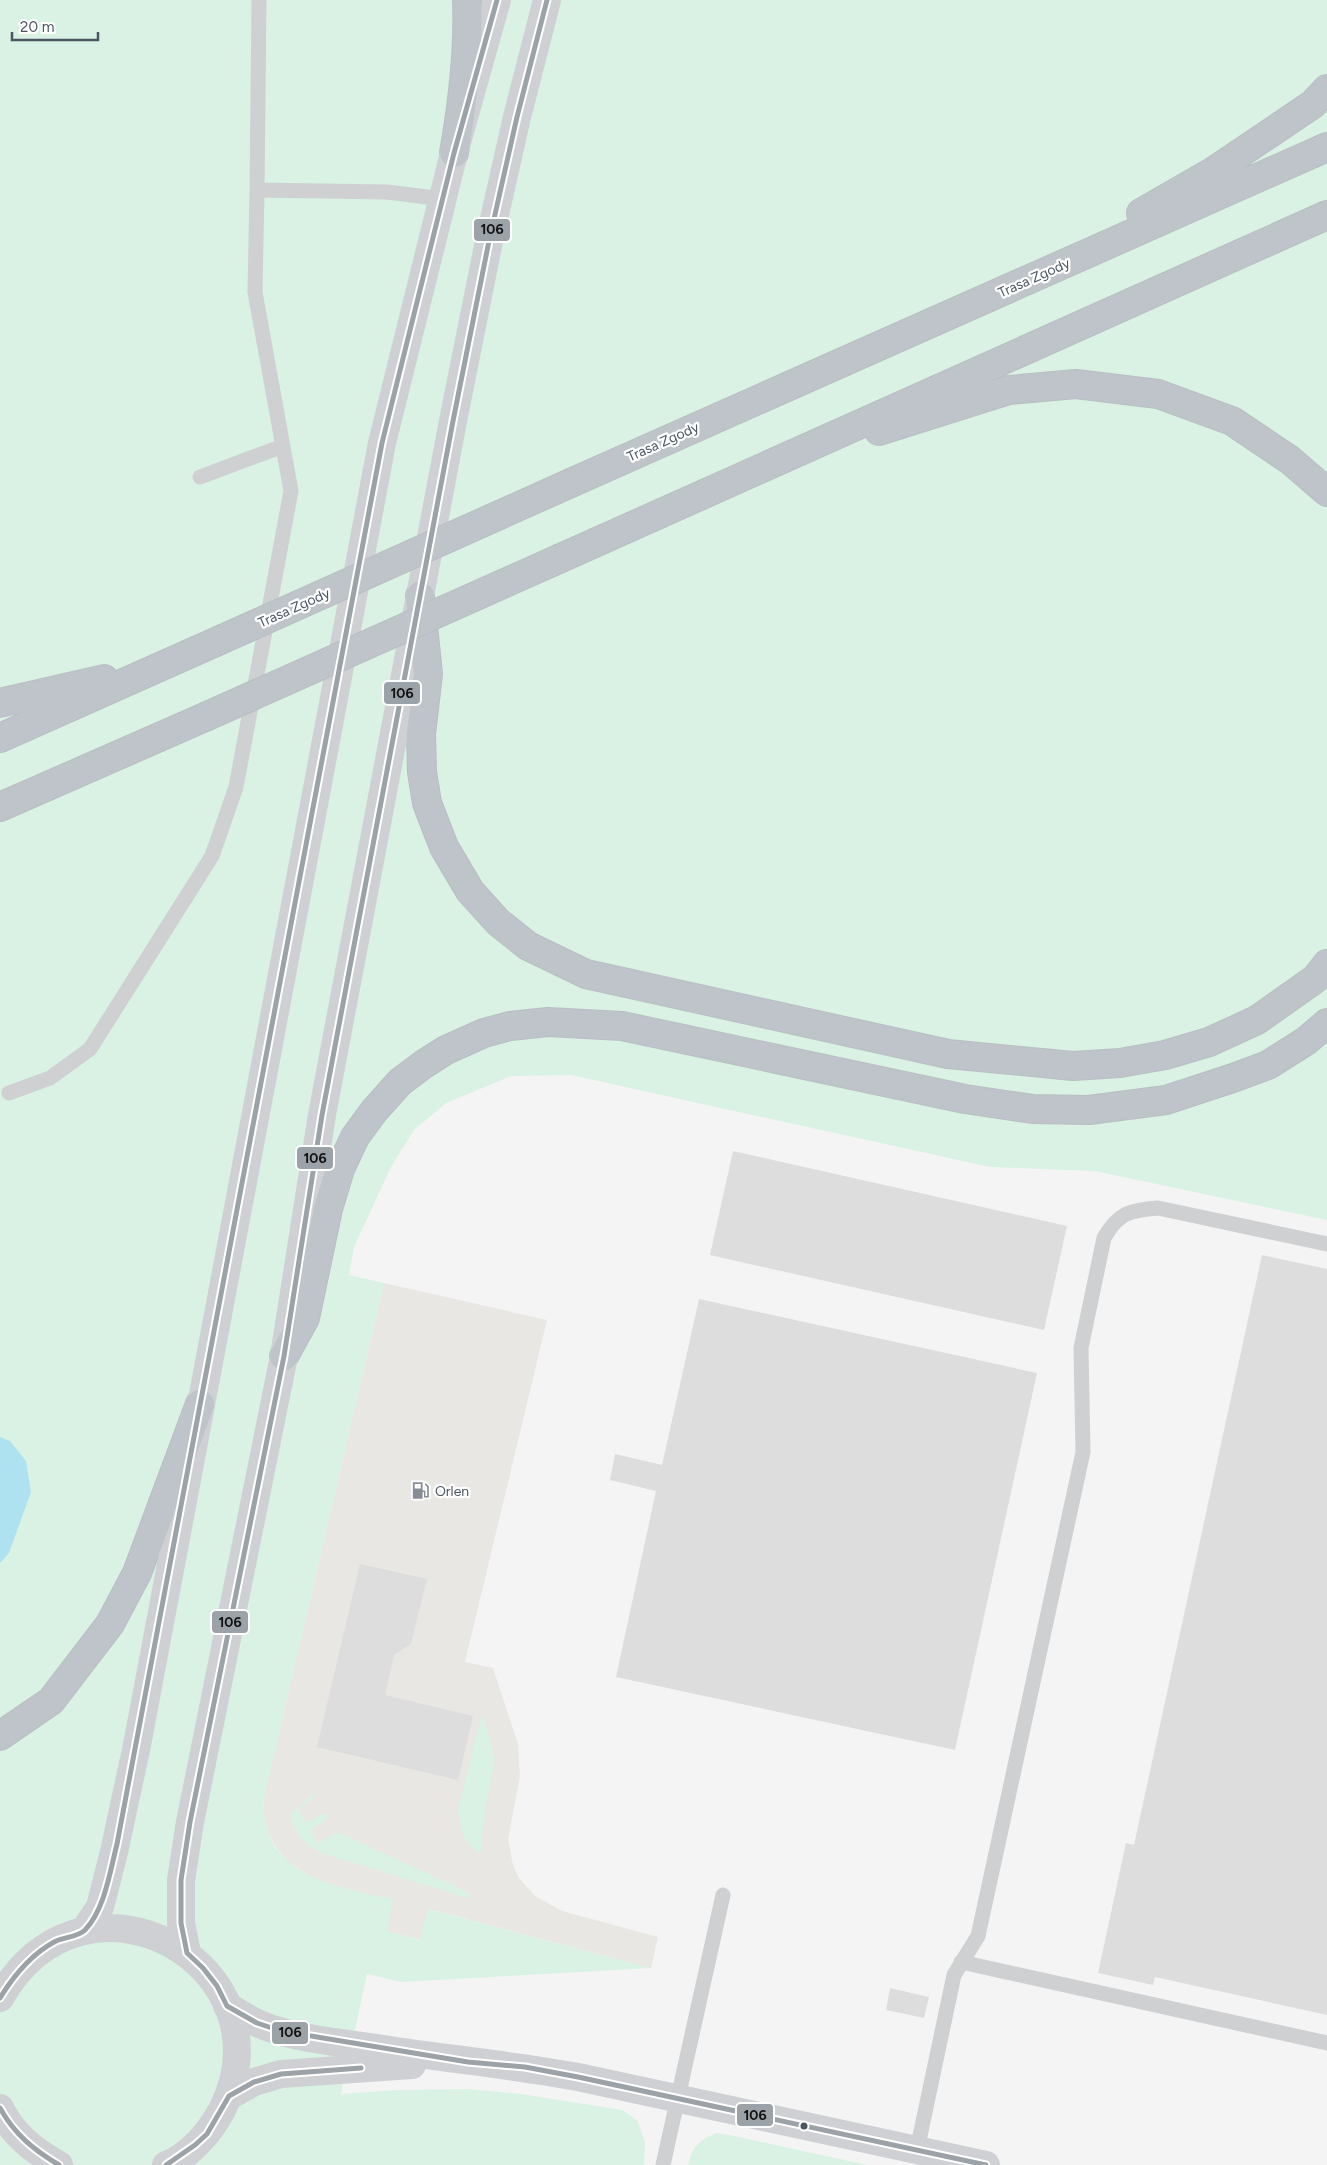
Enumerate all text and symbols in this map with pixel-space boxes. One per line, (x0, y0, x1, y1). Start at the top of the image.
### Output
scale bar (12, 10, 99, 42)
text: 20 m (20, 18, 54, 36)
line badge: 106 (473, 218, 511, 242)
text: 106 (480, 221, 504, 238)
street label: Trasa Zgody (995, 254, 1073, 301)
street label: Trasa Zgody (624, 418, 702, 465)
street label: Trasa Zgody (255, 584, 333, 631)
line badge: 106 (383, 681, 421, 705)
text: 106 (390, 685, 414, 702)
line badge: 106 (296, 1146, 334, 1170)
text: 106 (303, 1150, 327, 1167)
fuel station icon: Orlen (411, 1481, 431, 1501)
place label: Orlen (435, 1483, 469, 1500)
line badge: 106 (211, 1610, 249, 1634)
text: 106 (218, 1614, 242, 1631)
line badge: 106 (271, 2021, 309, 2045)
text: 106 (278, 2024, 302, 2041)
line badge: 106 (736, 2103, 774, 2127)
text: 106 (743, 2107, 767, 2124)
unlabelled marker (799, 2121, 809, 2131)

